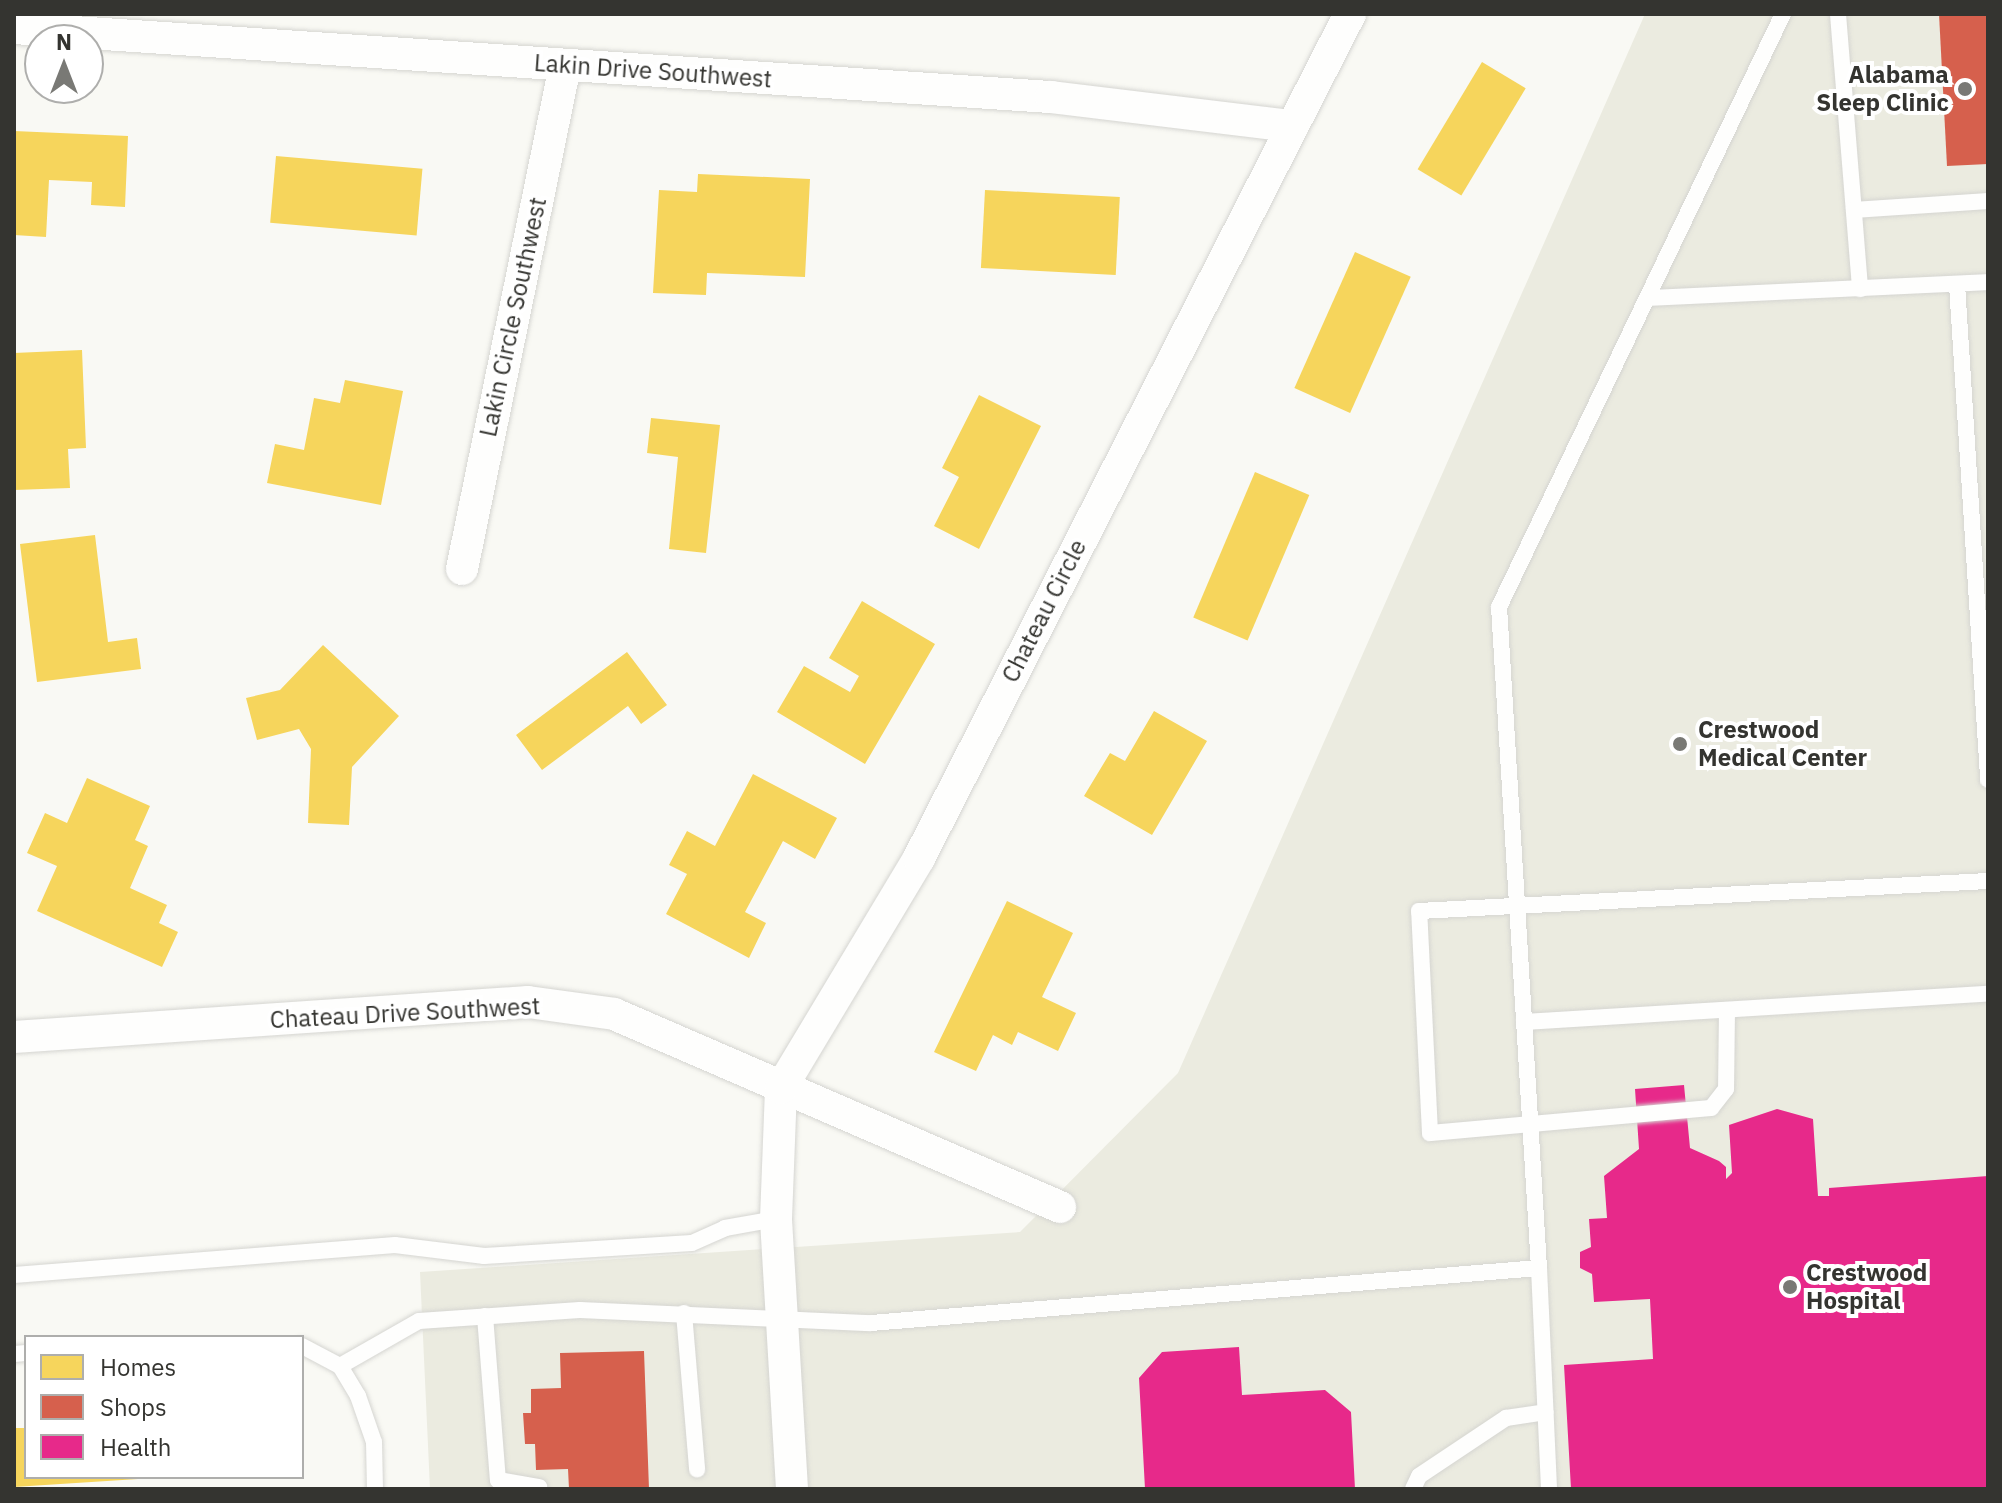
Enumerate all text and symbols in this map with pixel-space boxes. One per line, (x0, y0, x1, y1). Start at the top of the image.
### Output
north arrow (24, 24, 104, 104)
text: N (56, 27, 72, 56)
street label: Lakin Drive Southwest (533, 48, 773, 94)
place label: Alabama Sleep Clinic (1816, 61, 1949, 117)
marker: Alabama Sleep Clinic (1956, 80, 1974, 98)
street label: Lakin Circle Southwest (474, 195, 552, 439)
street label: Chateau Circle (996, 535, 1092, 687)
place label: Crestwood Medical Center (1698, 716, 1867, 772)
marker: Crestwood Medical Center (1669, 733, 1691, 755)
street label: Chateau Drive Southwest (269, 992, 541, 1034)
place label: Crestwood Hospital (1806, 1259, 1927, 1315)
marker: Crestwood Hospital (1781, 1278, 1799, 1296)
legend (24, 1335, 304, 1479)
text: Homes (100, 1351, 176, 1383)
text: Shops (100, 1391, 167, 1423)
text: Health (100, 1431, 171, 1463)

